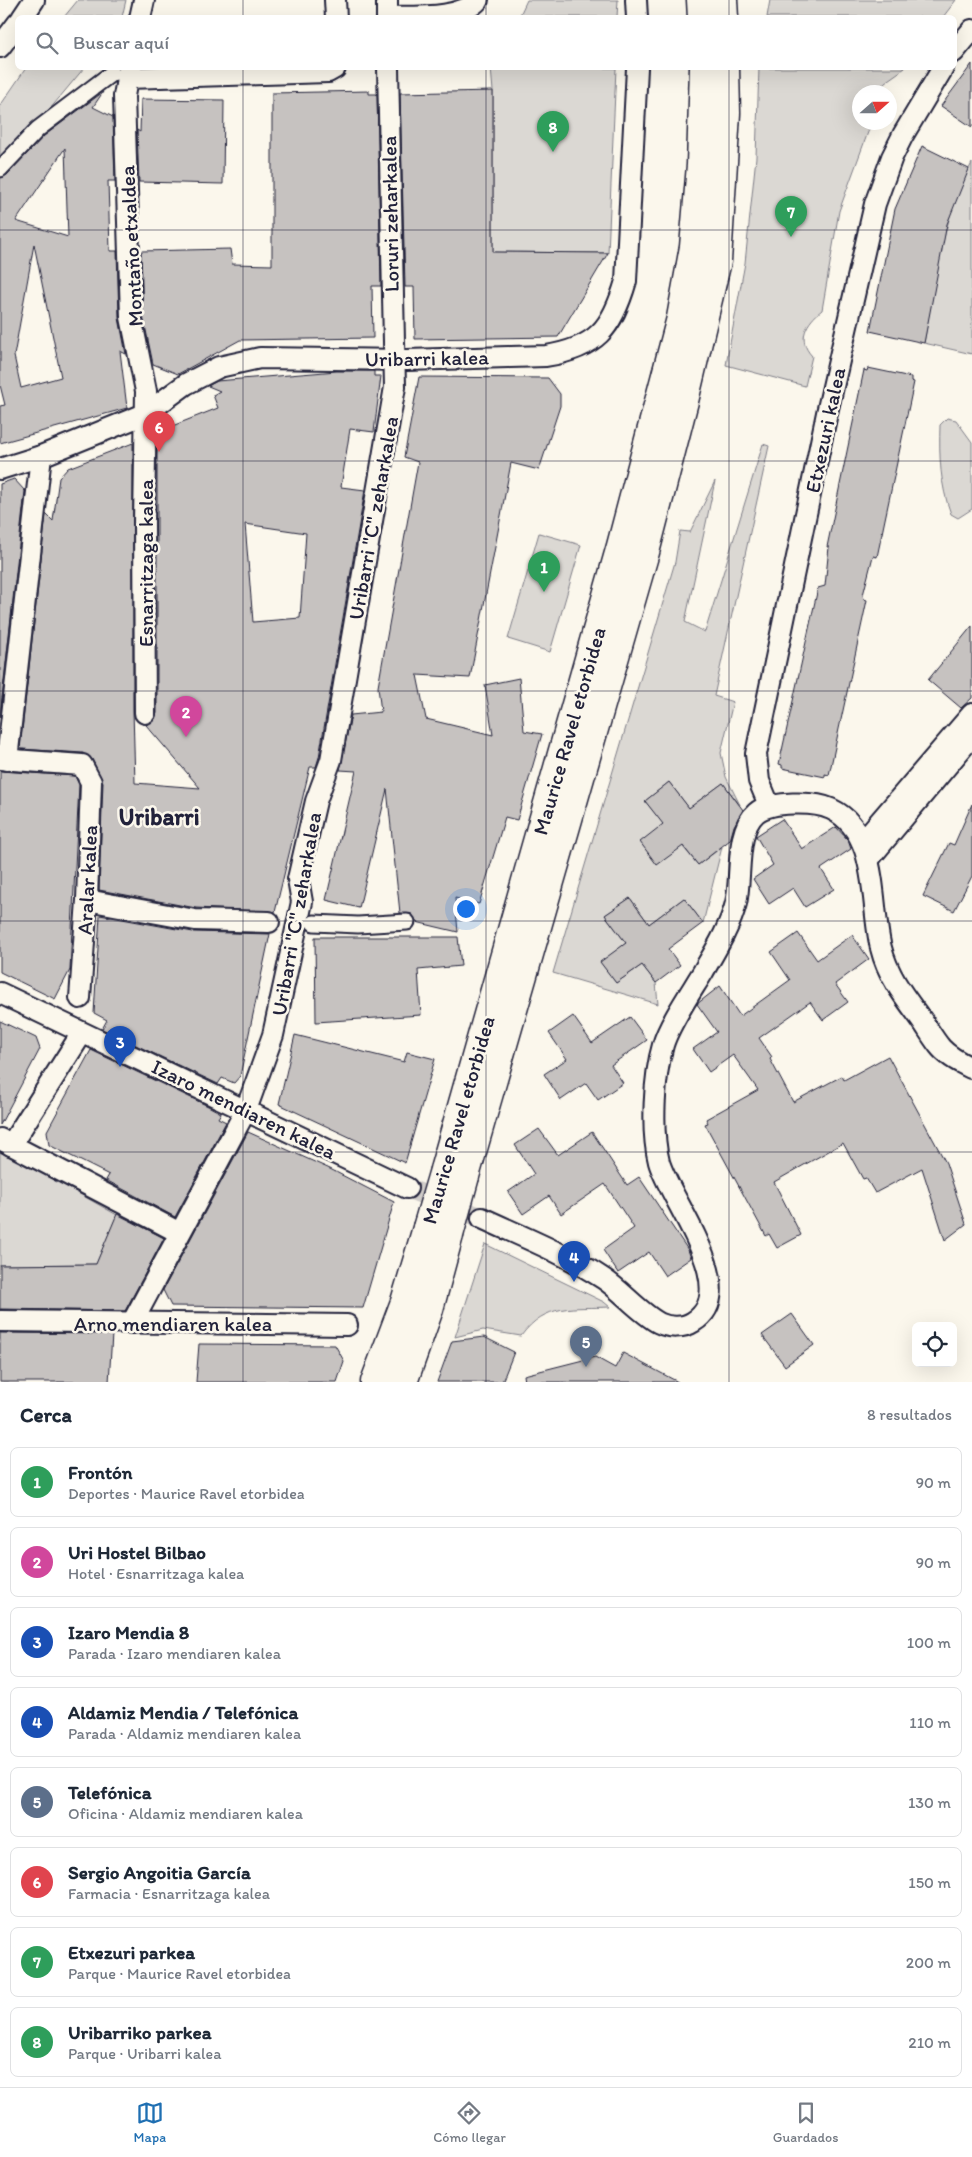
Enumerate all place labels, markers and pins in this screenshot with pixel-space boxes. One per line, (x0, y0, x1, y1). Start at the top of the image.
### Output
pin: 8 (537, 111, 569, 152)
pin: 7 (775, 196, 807, 237)
pin: 6 (143, 411, 175, 452)
pin: 1 (528, 551, 560, 592)
pin: 2 (170, 696, 202, 737)
pin: 3 (104, 1026, 136, 1067)
pin: 4 (558, 1241, 590, 1282)
pin: 5 (570, 1326, 602, 1367)

